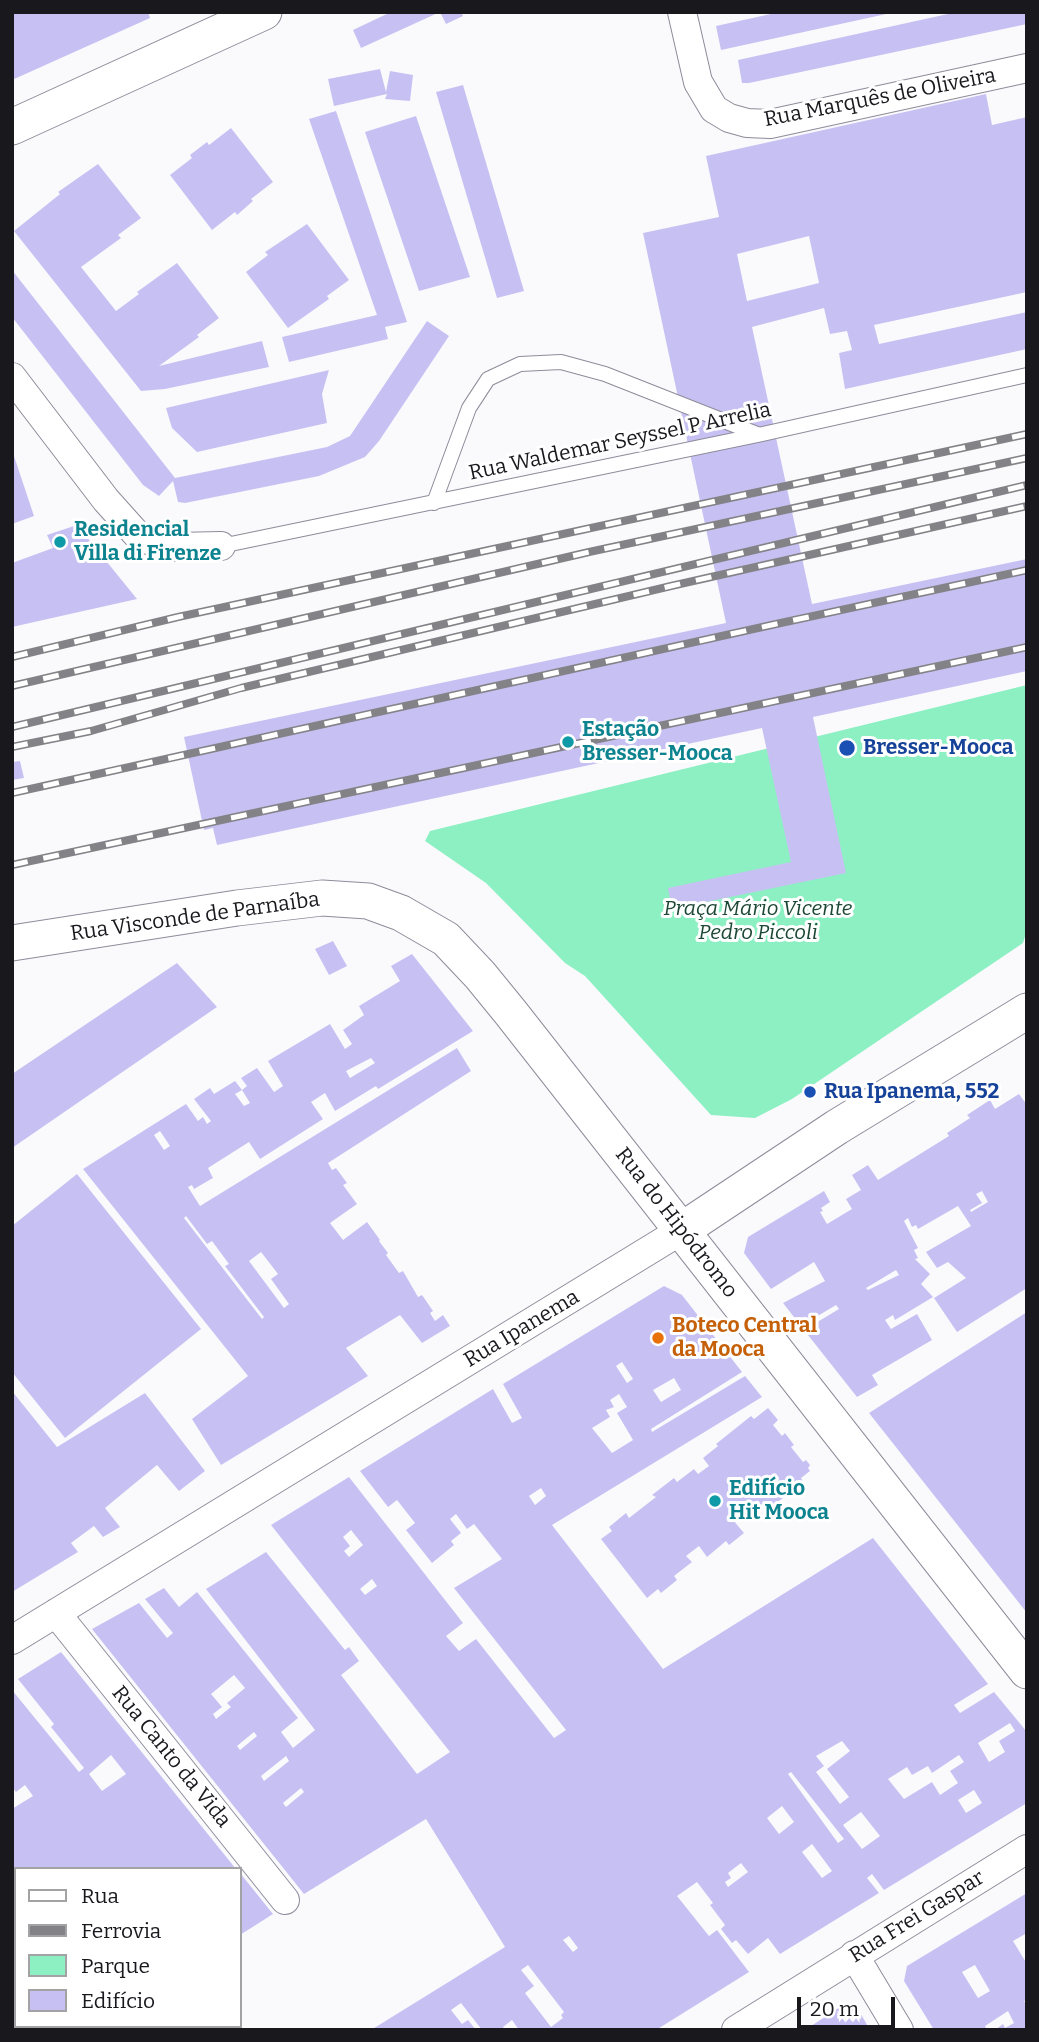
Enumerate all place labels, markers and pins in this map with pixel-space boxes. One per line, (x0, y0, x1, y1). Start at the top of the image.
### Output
place label: Residencial Villa di Firenze (74, 517, 221, 567)
marker: Residencial Villa di Firenze (52, 534, 68, 550)
place label: Estação Bresser-Mooca (582, 717, 732, 767)
marker: Estação Bresser-Mooca (560, 734, 576, 750)
place label: Bresser-Mooca (863, 735, 1013, 761)
marker: Bresser-Mooca (837, 738, 857, 758)
place label: Rua Ipanema, 552 (824, 1079, 999, 1105)
marker: Rua Ipanema, 552 (802, 1084, 818, 1100)
place label: Boteco Central da Mooca (672, 1313, 817, 1363)
marker: Boteco Central da Mooca (650, 1330, 666, 1346)
place label: Edifício Hit Mooca (729, 1476, 829, 1526)
marker: Edifício Hit Mooca (707, 1493, 723, 1509)

